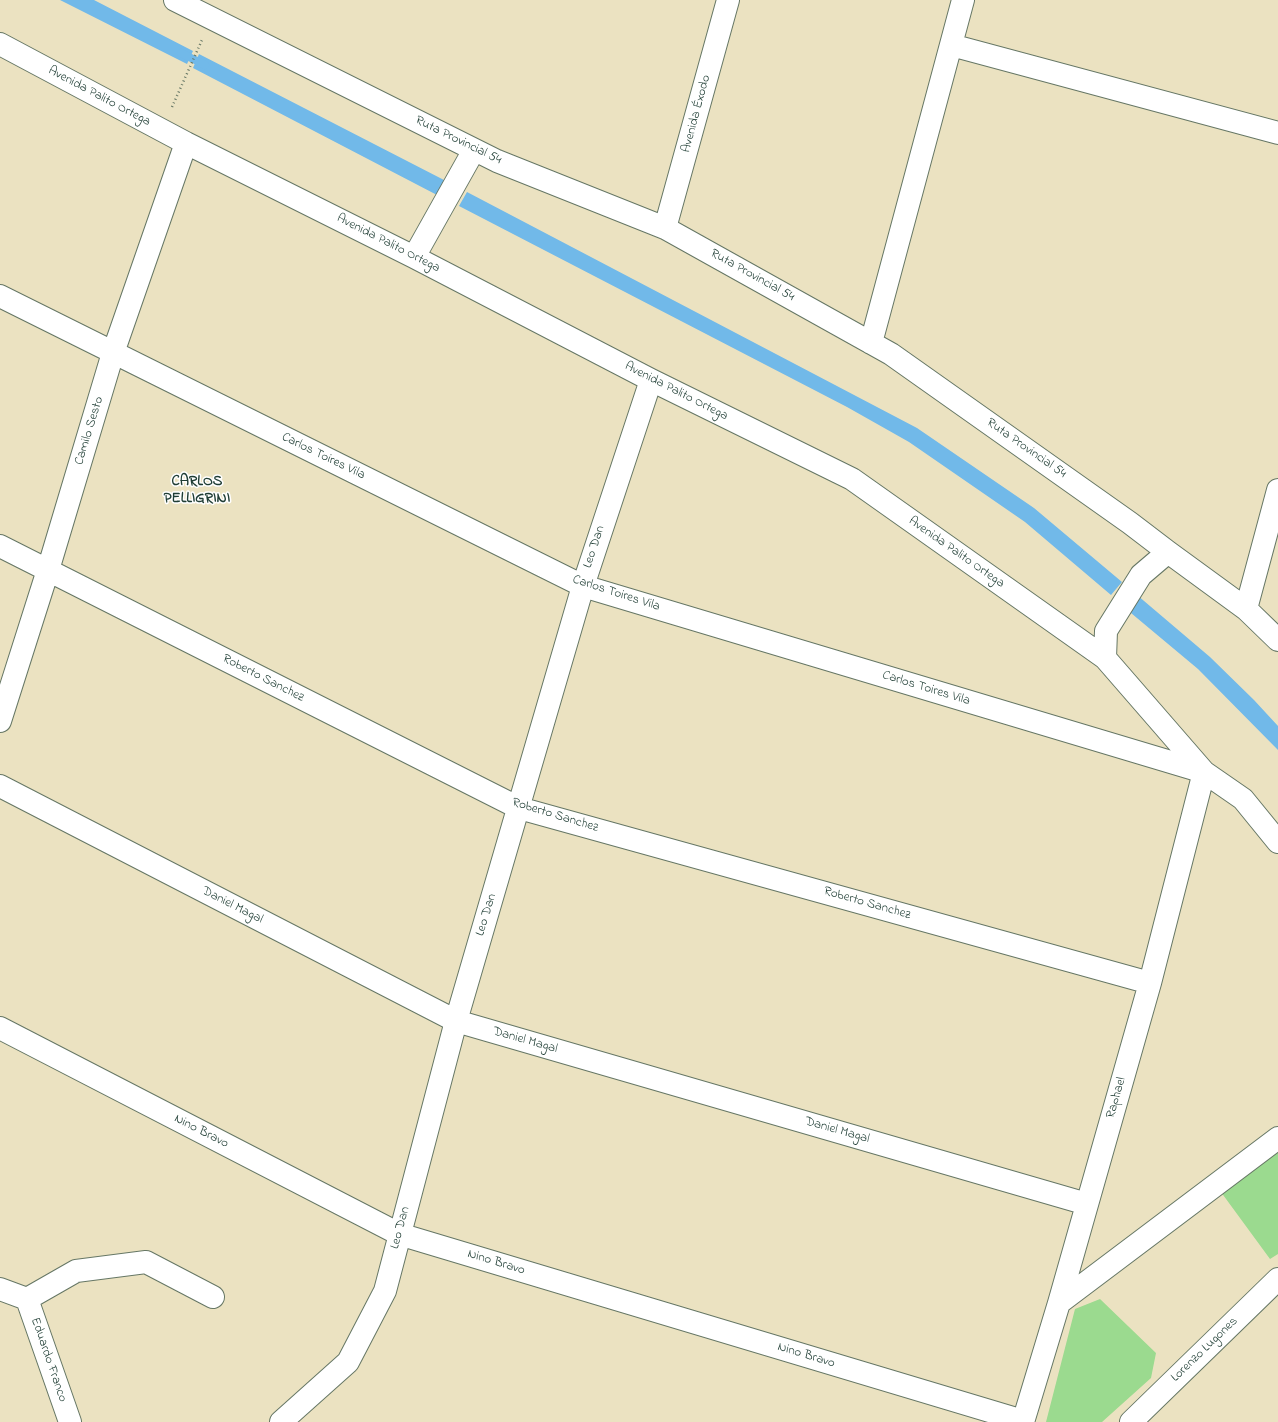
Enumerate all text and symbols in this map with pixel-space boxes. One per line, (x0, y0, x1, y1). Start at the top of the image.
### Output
street label: Avenida Palito Ortega (45, 63, 153, 131)
street label: Avenida Éxodo (679, 73, 715, 155)
street label: Ruta Provincial 54 (412, 113, 504, 169)
street label: Avenida Palito Ortega (334, 211, 442, 277)
street label: Ruta Provincial 54 (707, 246, 797, 306)
street label: Avenida Palito Ortega (622, 359, 730, 425)
street label: Camilo Sesto (72, 395, 108, 467)
street label: Ruta Provincial 54 (983, 416, 1069, 482)
street label: Carlos Toires Vila (279, 430, 367, 484)
district label: CARLOS PELLIGRINI (164, 474, 230, 509)
street label: Avenida Palito Ortega (905, 514, 1007, 592)
street label: Leo Dan (581, 524, 609, 570)
street label: Carlos Toires Vila (570, 573, 662, 615)
street label: Roberto Sanchez (220, 652, 306, 706)
street label: Carlos Toires Vila (880, 668, 972, 710)
street label: Roberto Sanchez (510, 795, 600, 837)
street label: Daniel Magal (199, 884, 265, 928)
street label: Roberto Sanchez (822, 884, 912, 924)
street label: Leo Dan (473, 892, 501, 938)
street label: Daniel Magal (491, 1024, 559, 1058)
street label: Raphael (1104, 1076, 1130, 1120)
street label: Nino Bravo (171, 1112, 231, 1152)
street label: Daniel Magal (803, 1114, 871, 1148)
street label: Leo Dan (388, 1205, 414, 1251)
street label: Nino Bravo (465, 1247, 527, 1279)
street label: Lorenzo Lugones (1168, 1314, 1242, 1386)
street label: Eduardo Franco (26, 1316, 70, 1404)
street label: Nino Bravo (775, 1340, 837, 1372)

